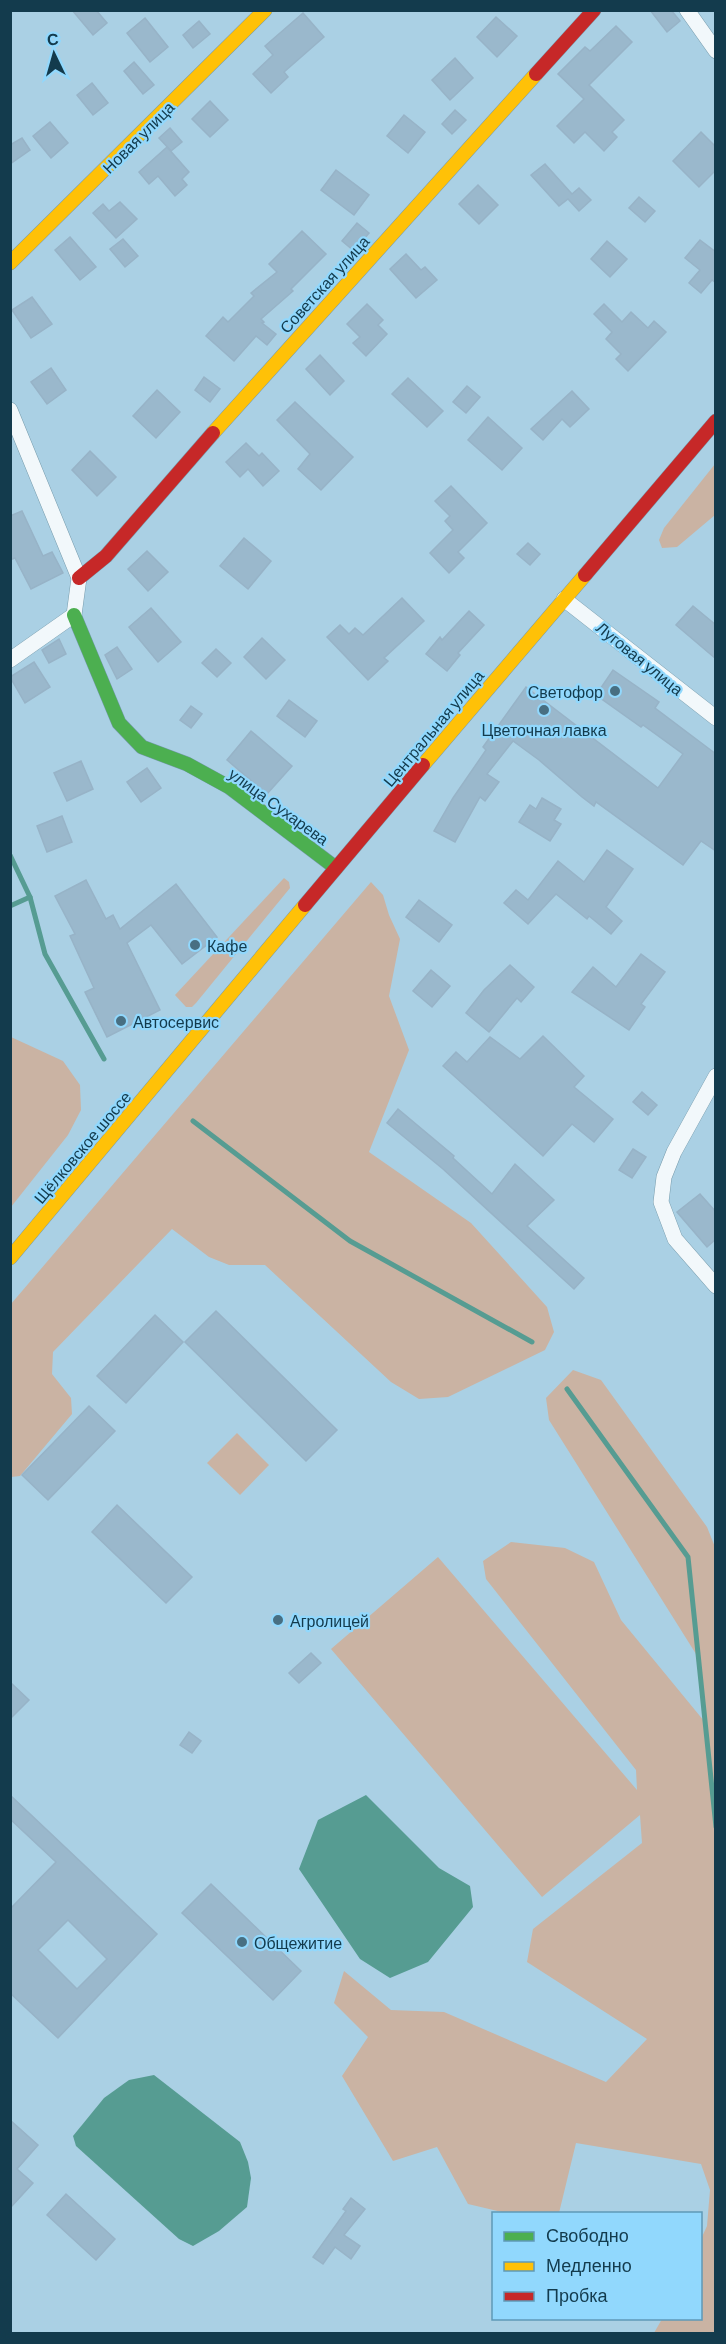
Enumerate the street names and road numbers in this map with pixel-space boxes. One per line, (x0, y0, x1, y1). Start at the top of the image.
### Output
street label: Новая улица (98, 97, 178, 177)
street label: Советская улица (275, 231, 373, 337)
street label: Луговая улица (593, 617, 687, 699)
street label: Центральная улица (379, 666, 487, 790)
street label: улица Сухарева (225, 763, 333, 849)
street label: Щёлковское шоссе (30, 1087, 134, 1207)

